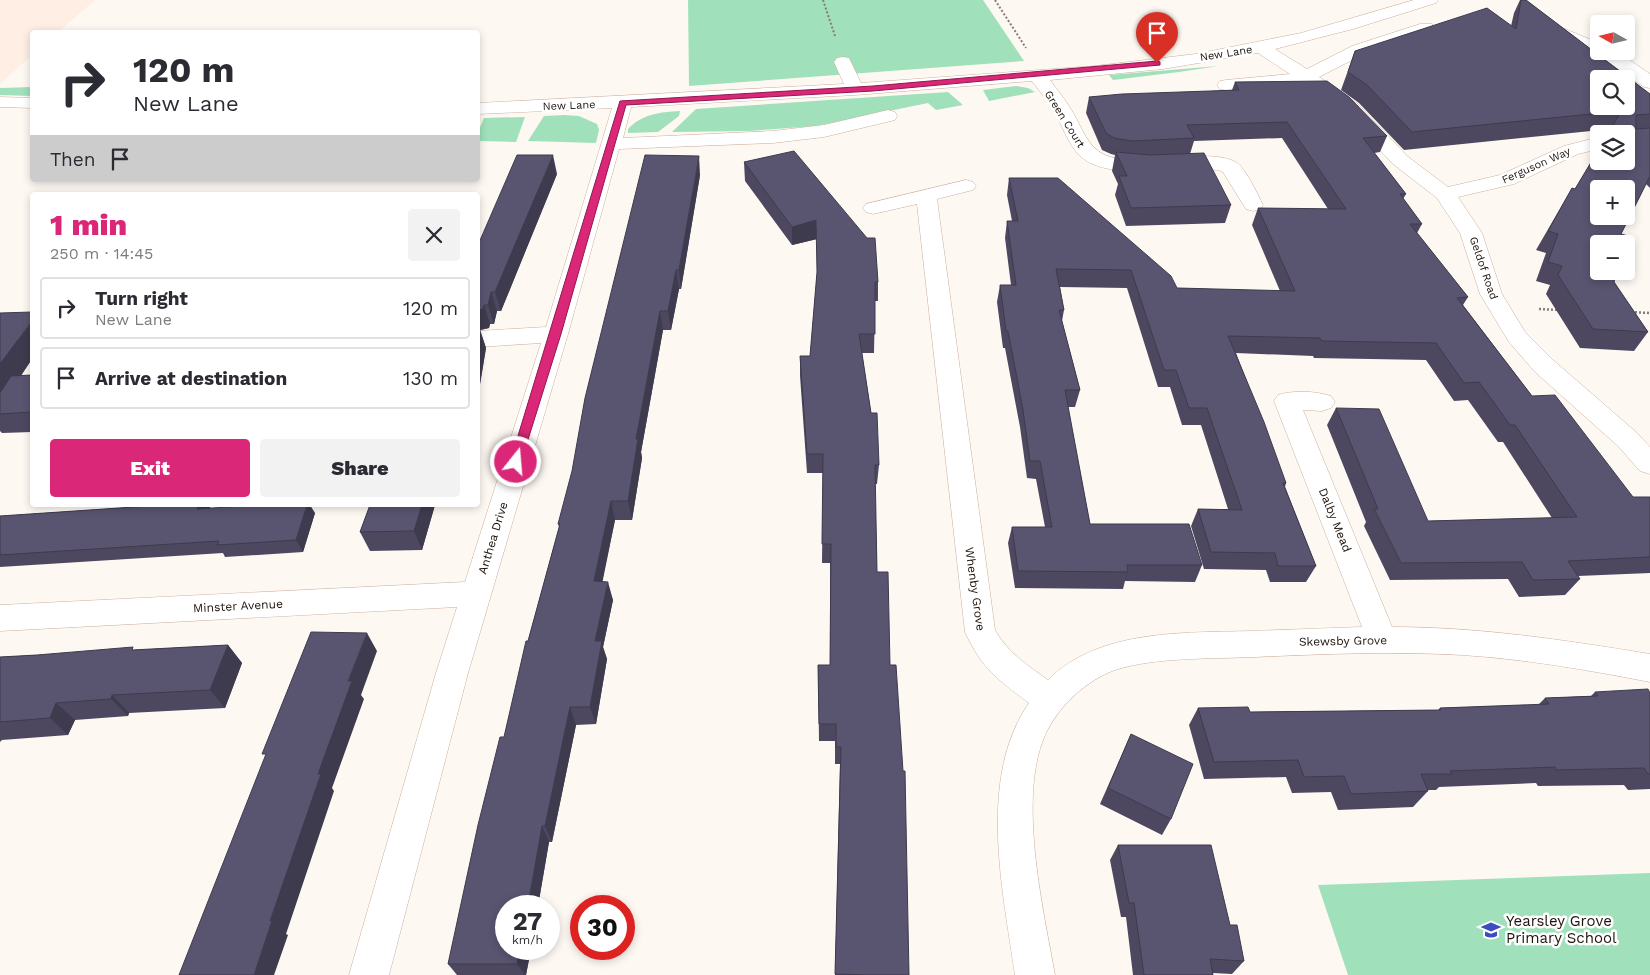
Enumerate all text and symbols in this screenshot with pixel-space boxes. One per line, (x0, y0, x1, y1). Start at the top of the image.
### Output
pin (1136, 12, 1178, 63)
north arrow (1590, 15, 1635, 60)
map controls (1590, 15, 1635, 280)
icon: arrive (1143, 19, 1171, 47)
street label: New Lane (1199, 43, 1253, 64)
text: 120 m (133, 49, 234, 91)
icon: right (50, 50, 115, 115)
button: search (1590, 70, 1635, 115)
street label: Green Court (1042, 88, 1088, 151)
text: New Lane (133, 91, 239, 116)
street label: New Lane (542, 98, 596, 113)
button: layers (1590, 125, 1635, 170)
street label: Ferguson Way (1500, 144, 1573, 186)
icon: arrive (106, 145, 134, 173)
text: Then (50, 148, 96, 171)
button: + (1590, 180, 1635, 225)
text: 1 min (50, 207, 127, 242)
button: close (408, 209, 460, 261)
street label: Geldof Road (1467, 235, 1500, 301)
button: − (1590, 235, 1635, 280)
text: 250 m · 14:45 (50, 244, 153, 263)
text: Turn right (95, 287, 188, 310)
icon: right (52, 294, 80, 322)
text: 120 m (403, 297, 458, 320)
text: New Lane (95, 310, 172, 329)
icon: arrive (52, 364, 80, 392)
text: Arrive at destination (95, 367, 287, 390)
text: 130 m (403, 367, 458, 390)
position arrow (489, 435, 541, 487)
button: Exit (50, 439, 250, 497)
button: Share (260, 439, 460, 497)
street label: Dalby Mead (1316, 486, 1354, 554)
street label: Anthea Drive (475, 500, 511, 576)
street label: Whenby Grove (962, 546, 988, 632)
street label: Minster Avenue (193, 597, 283, 615)
street label: Skewsby Grove (1299, 633, 1387, 649)
speed limit sign: 30 (570, 895, 635, 960)
text: 27 (513, 907, 542, 936)
place label: Yearsley Grove Primary School (1506, 912, 1617, 947)
school or university icon: Yearsley Grove Primary School (1480, 919, 1502, 941)
text: km/h (512, 933, 543, 947)

